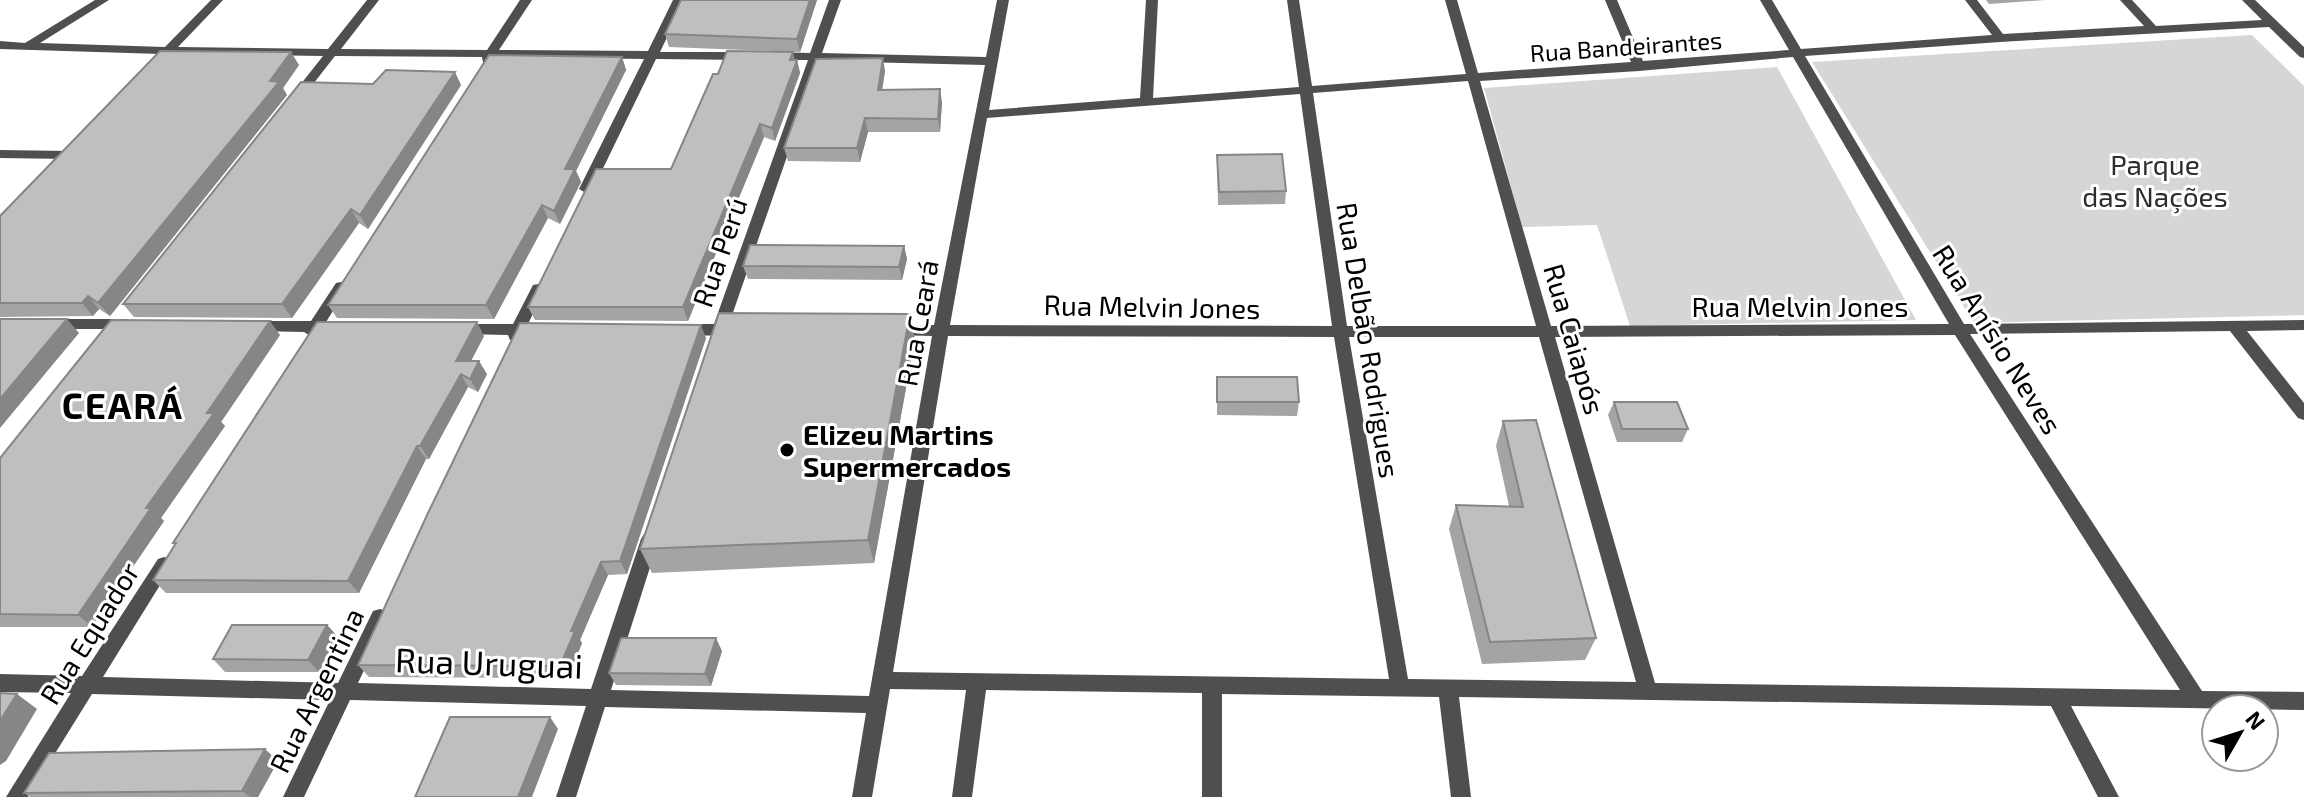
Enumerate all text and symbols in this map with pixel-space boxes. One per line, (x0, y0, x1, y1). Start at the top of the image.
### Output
street label: Rua Bandeirantes (1529, 25, 1723, 67)
park label: Parque das Nações (2082, 147, 2228, 214)
street label: Rua Perú (684, 193, 754, 311)
street label: Rua Delbão Rodrigues (1330, 200, 1408, 480)
street label: Rua Anísio Neves (1926, 238, 2070, 440)
street label: Rua Ceará (889, 257, 945, 389)
street label: Rua Caiapós (1537, 260, 1613, 418)
street label: Rua Melvin Jones (1043, 287, 1261, 325)
street label: Rua Melvin Jones (1692, 289, 1908, 323)
district label: CEARÁ (62, 383, 184, 426)
place label: Elizeu Martins Supermercados (803, 417, 1011, 483)
marker: Elizeu Martins Supermercados (778, 441, 796, 459)
street label: Rua Equador (32, 556, 146, 710)
street label: Rua Argentina (262, 602, 370, 778)
street label: Rua Uruguai (394, 638, 584, 686)
north arrow (2200, 693, 2280, 773)
text: N (2241, 705, 2271, 734)

